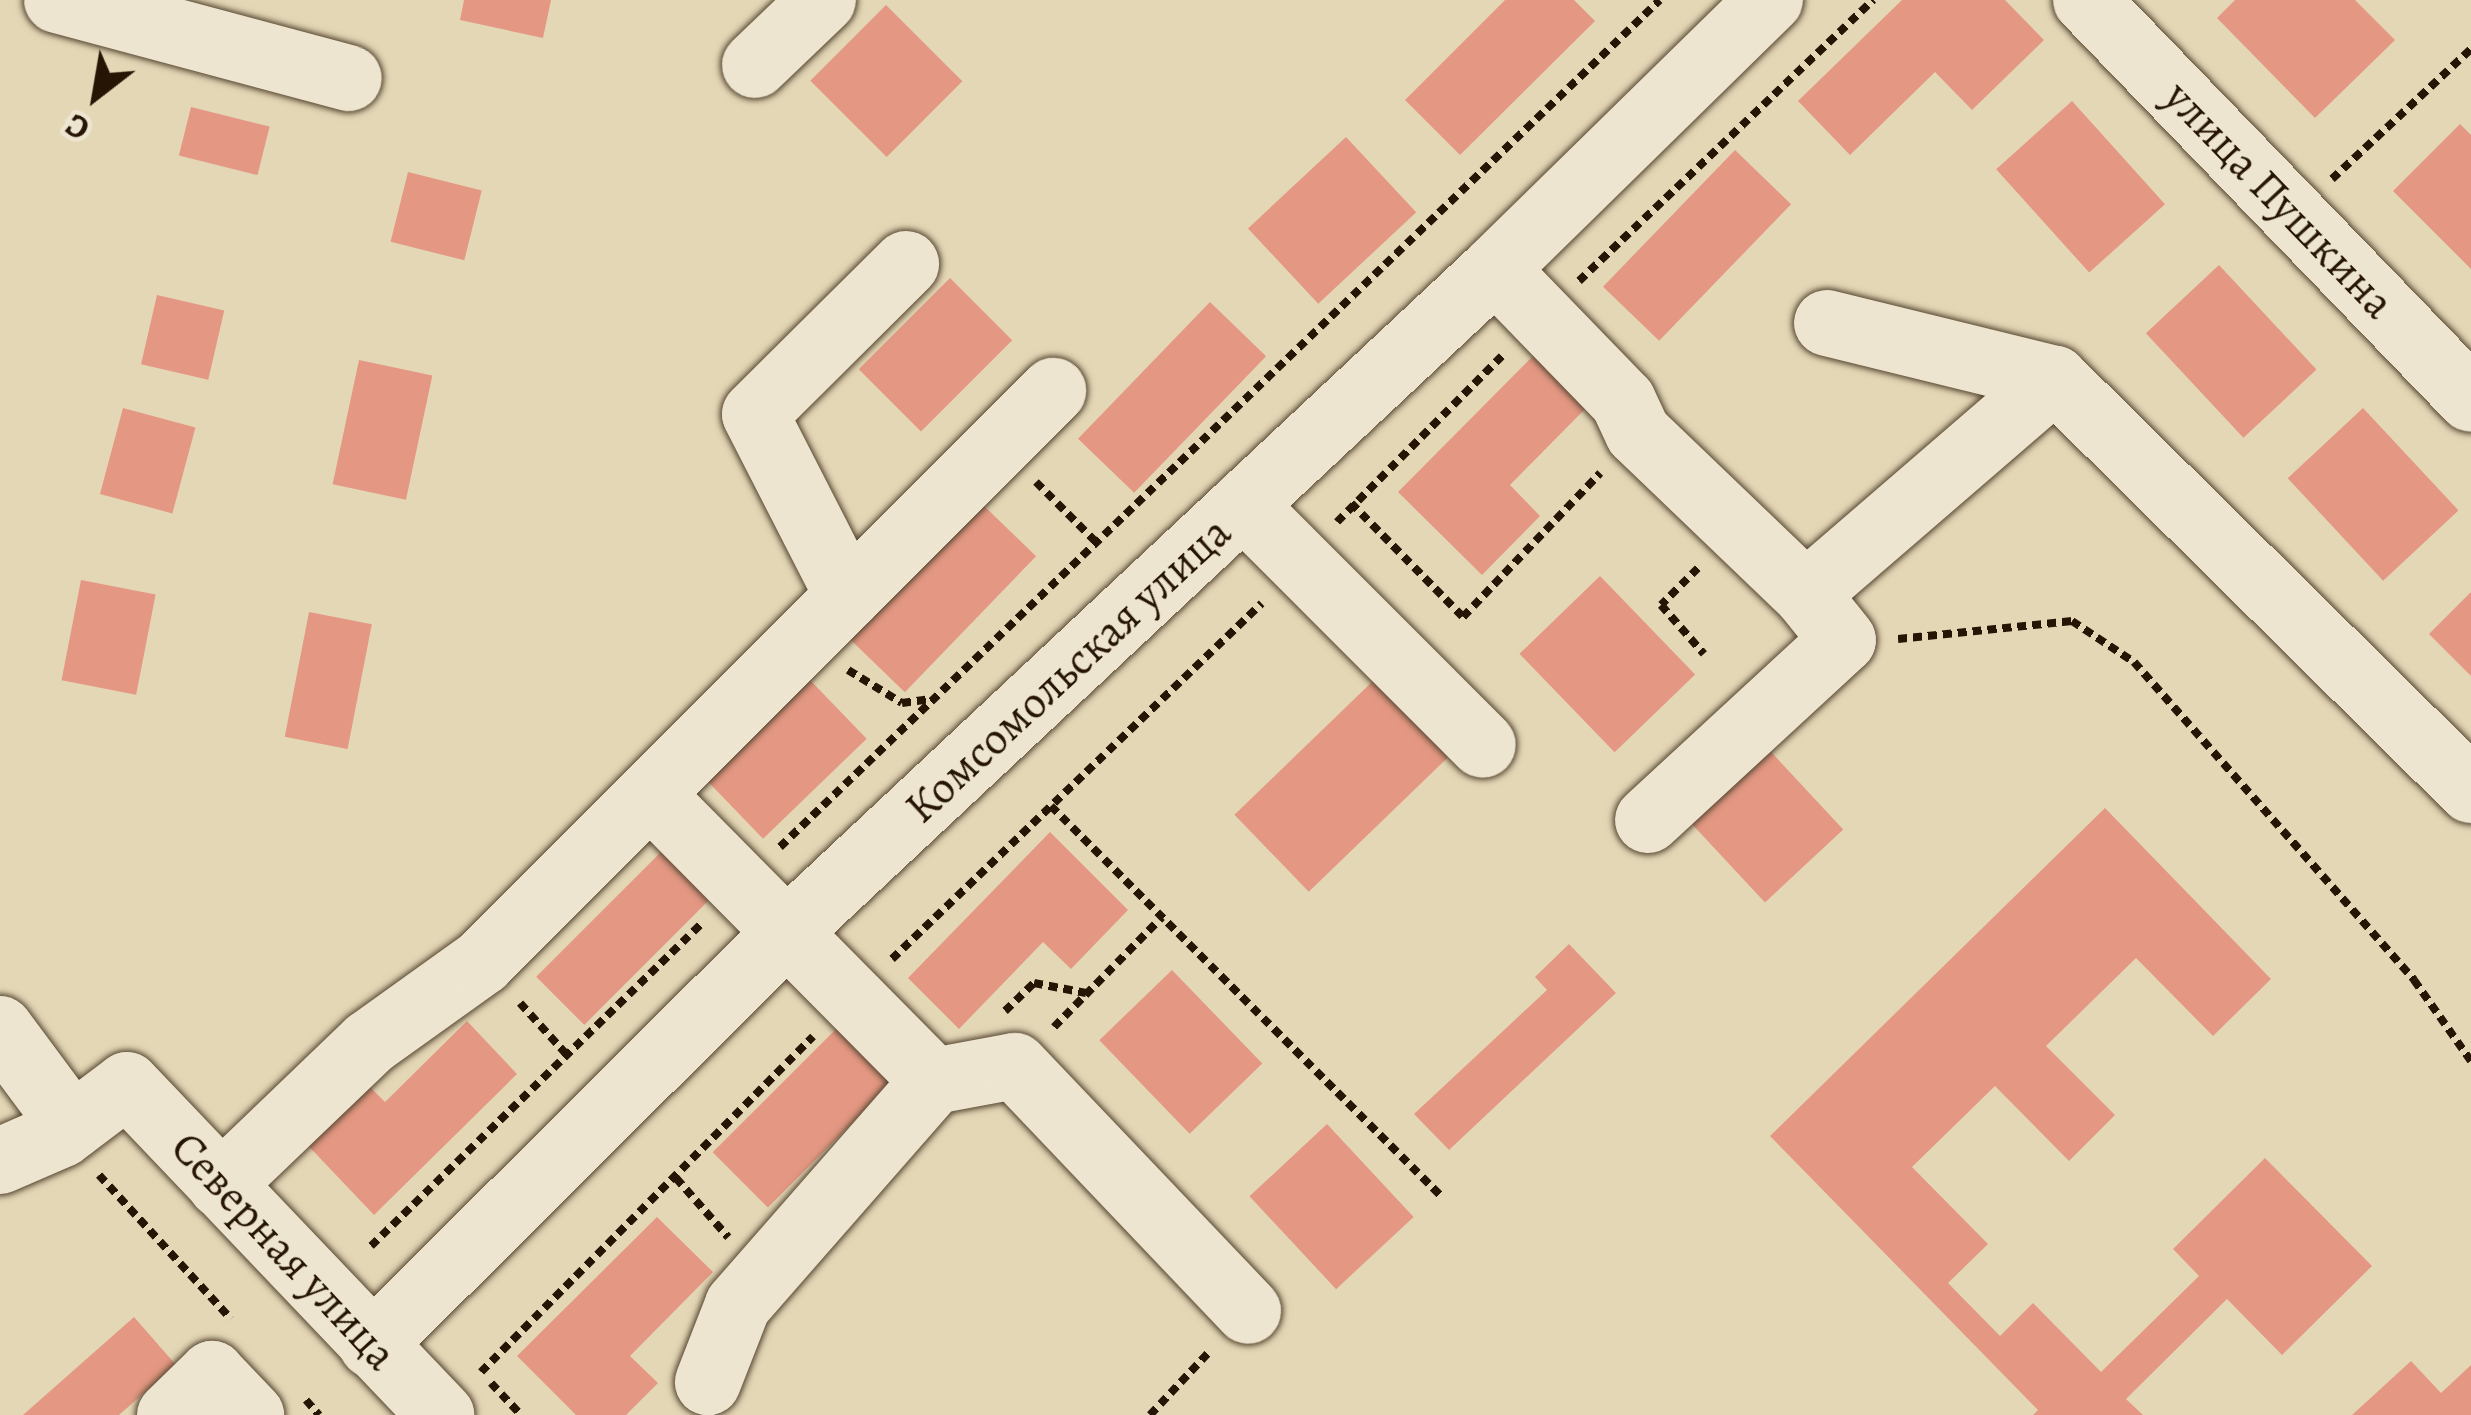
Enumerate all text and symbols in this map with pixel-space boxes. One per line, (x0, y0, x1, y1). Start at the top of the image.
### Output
north arrow (36, 36, 156, 156)
street label: улица Пушкина (2153, 70, 2405, 330)
text: С (57, 103, 98, 152)
street label: Комсомольская улица (894, 505, 1242, 835)
street label: Северная улица (160, 1121, 408, 1381)

